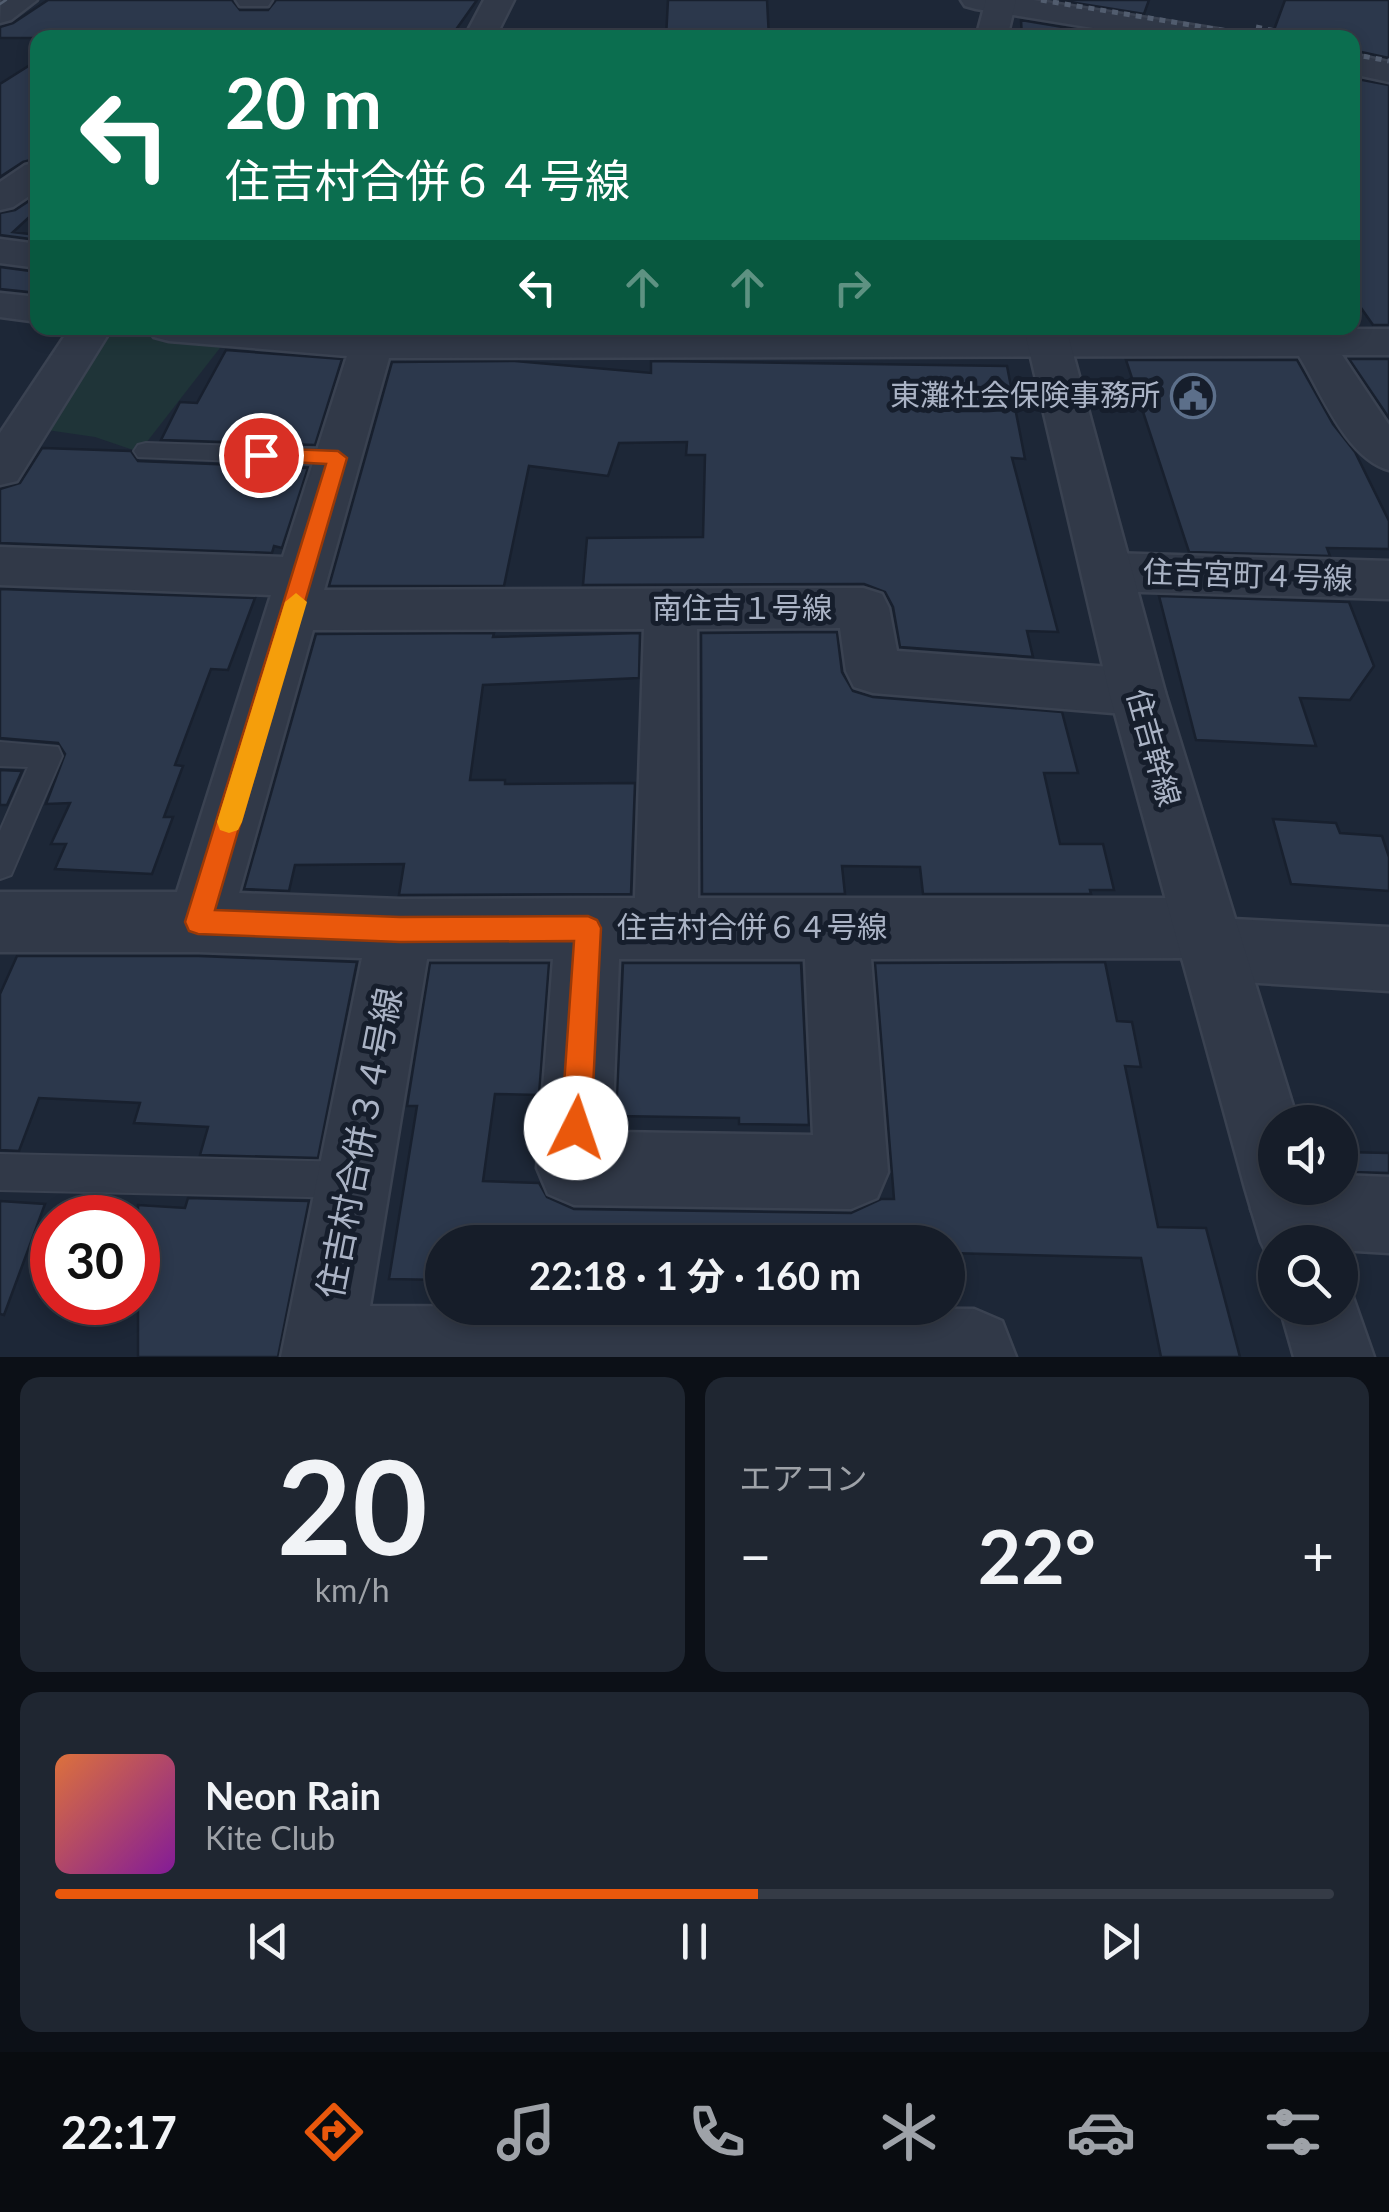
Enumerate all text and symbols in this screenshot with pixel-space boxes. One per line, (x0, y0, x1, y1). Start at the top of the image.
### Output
text: 20 m (225, 60, 382, 144)
icon: left (60, 70, 190, 200)
text: 住吉村合併６４号線 (225, 153, 630, 207)
icon: left (510, 260, 565, 315)
icon: ahead (615, 260, 670, 315)
icon: ahead (720, 260, 775, 315)
icon: right (825, 260, 880, 315)
public building icon: 東灘社会保険事務所 (1170, 373, 1216, 419)
place label: 東灘社会保険事務所 (890, 376, 1160, 412)
pin (219, 413, 304, 498)
icon: arrive (234, 428, 289, 483)
street label: 住吉宮町４号線 (1143, 552, 1354, 596)
street label: 南住吉１号線 (652, 589, 832, 625)
street label: 住吉幹線 (1121, 685, 1189, 810)
street label: 住吉村合併６４号線 (617, 908, 887, 944)
street label: 住吉村合併３４号線 (307, 984, 409, 1301)
position arrow (524, 1076, 628, 1180)
map controls (1258, 1105, 1358, 1325)
button: sound (1258, 1105, 1358, 1205)
speed limit sign: 30 (30, 1195, 160, 1325)
button: search (1258, 1225, 1358, 1325)
text: 22:18 · 1 分 · 160 m (529, 1252, 861, 1298)
text: 20 (277, 1427, 428, 1583)
text: エアコン (740, 1458, 868, 1497)
text: 22° (978, 1510, 1096, 1600)
text: − (740, 1522, 771, 1588)
text: + (1302, 1522, 1334, 1588)
text: km/h (315, 1570, 390, 1609)
text: Neon Rain (205, 1772, 381, 1818)
text: Kite Club (205, 1818, 335, 1857)
icon: previous (241, 1914, 296, 1969)
icon: pause (667, 1914, 722, 1969)
icon: next (1093, 1914, 1148, 1969)
icon: directions (299, 2097, 369, 2167)
icon: music (491, 2097, 561, 2167)
icon: phone (682, 2097, 752, 2167)
icon: climate (874, 2097, 944, 2167)
icon: car (1066, 2097, 1136, 2167)
icon: filters (1258, 2097, 1328, 2167)
text: 22:17 (61, 2105, 177, 2159)

